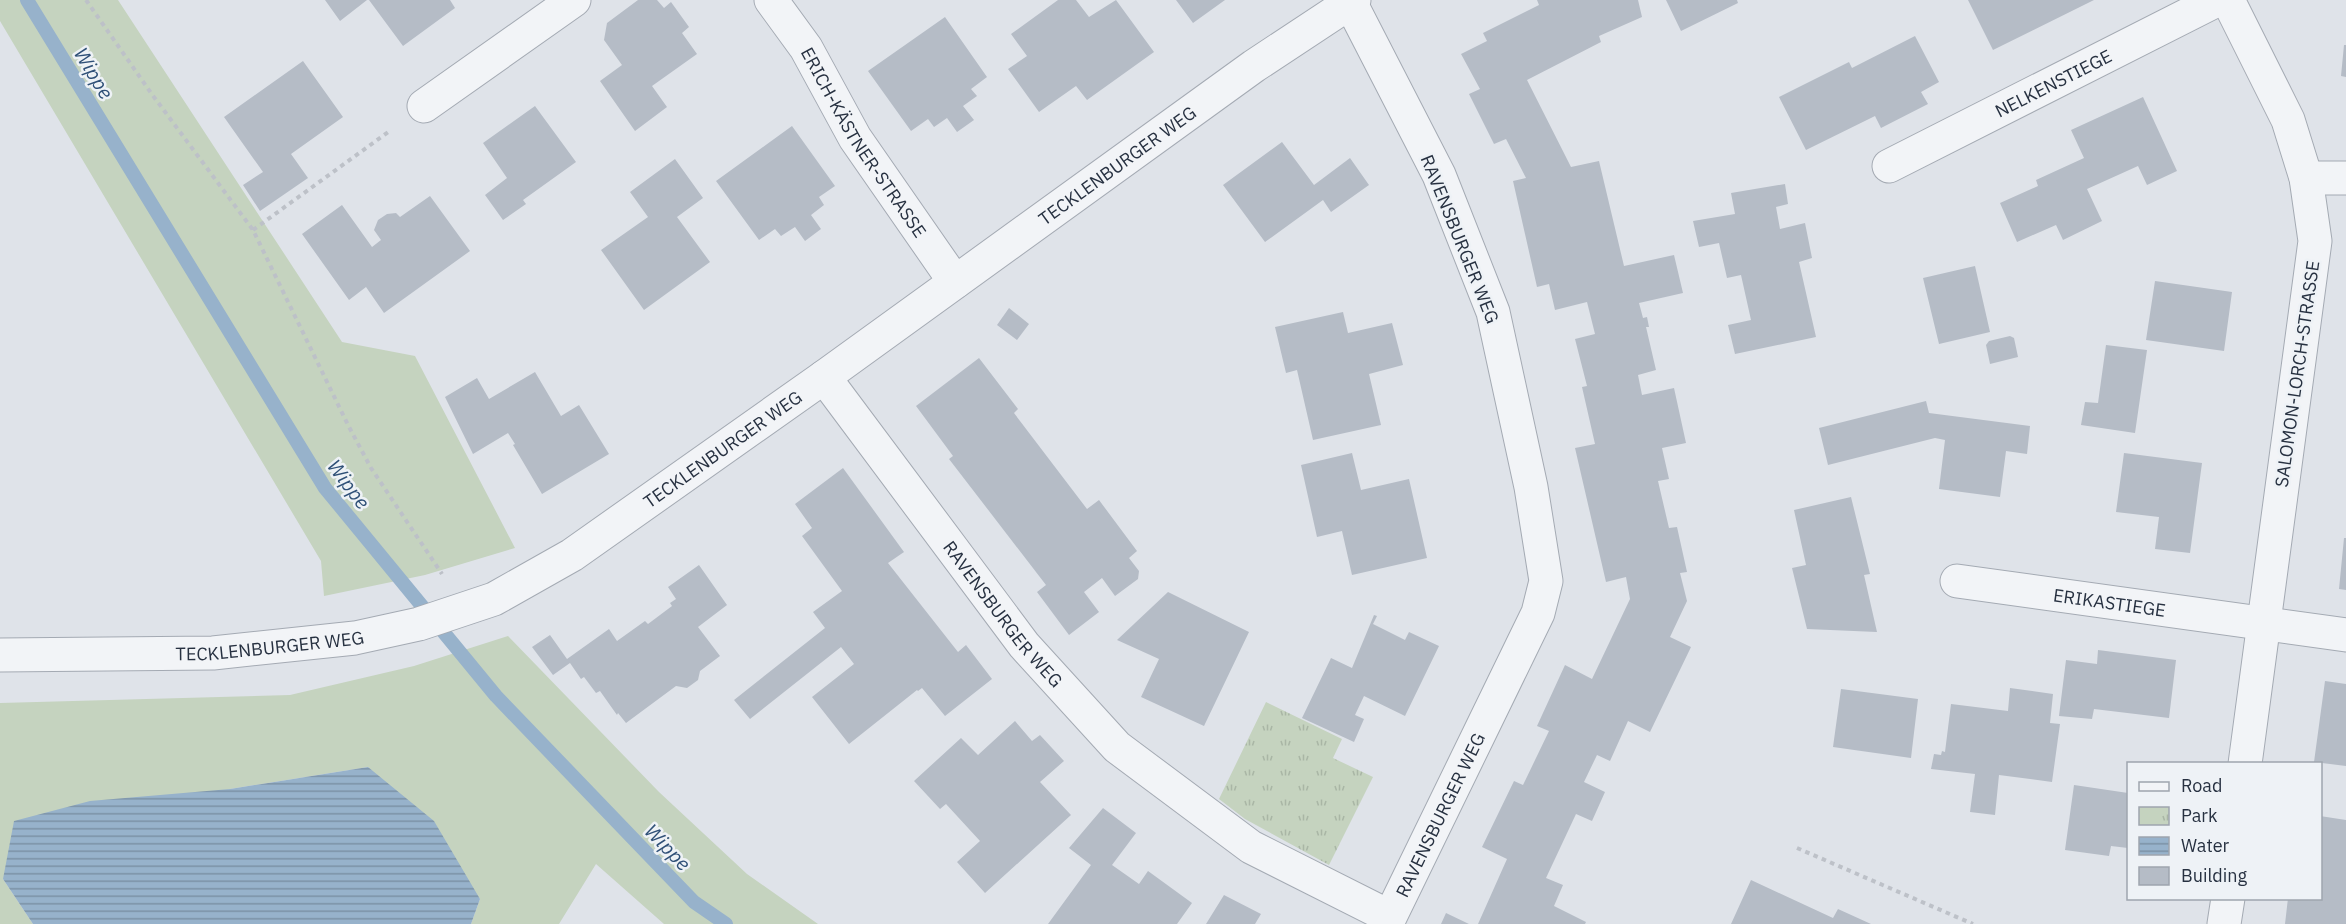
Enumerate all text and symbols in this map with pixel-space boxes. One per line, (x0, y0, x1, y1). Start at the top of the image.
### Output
water label: Wippe (68, 42, 120, 104)
street label: ERICH-KÄSTNER-STRASSE (796, 43, 932, 242)
street label: NELKENSTIEGE (1991, 44, 2115, 122)
street label: TECKLENBURGER WEG (1034, 100, 1200, 230)
street label: RAVENSBURGER WEG (1416, 151, 1504, 327)
street label: SALOMON-LORCH-STRASSE (2270, 259, 2324, 489)
street label: TECKLENBURGER WEG (639, 385, 806, 513)
water label: Wippe (321, 454, 377, 514)
street label: RAVENSBURGER WEG (939, 536, 1068, 692)
street label: ERIKASTIEGE (2052, 583, 2167, 621)
street label: TECKLENBURGER WEG (175, 625, 366, 665)
street label: RAVENSBURGER WEG (1390, 729, 1490, 901)
legend (2127, 762, 2322, 900)
text: Road (2181, 774, 2222, 797)
text: Park (2181, 804, 2218, 827)
water label: Wippe (639, 818, 697, 876)
text: Water (2181, 834, 2230, 857)
text: Building (2181, 864, 2248, 887)

